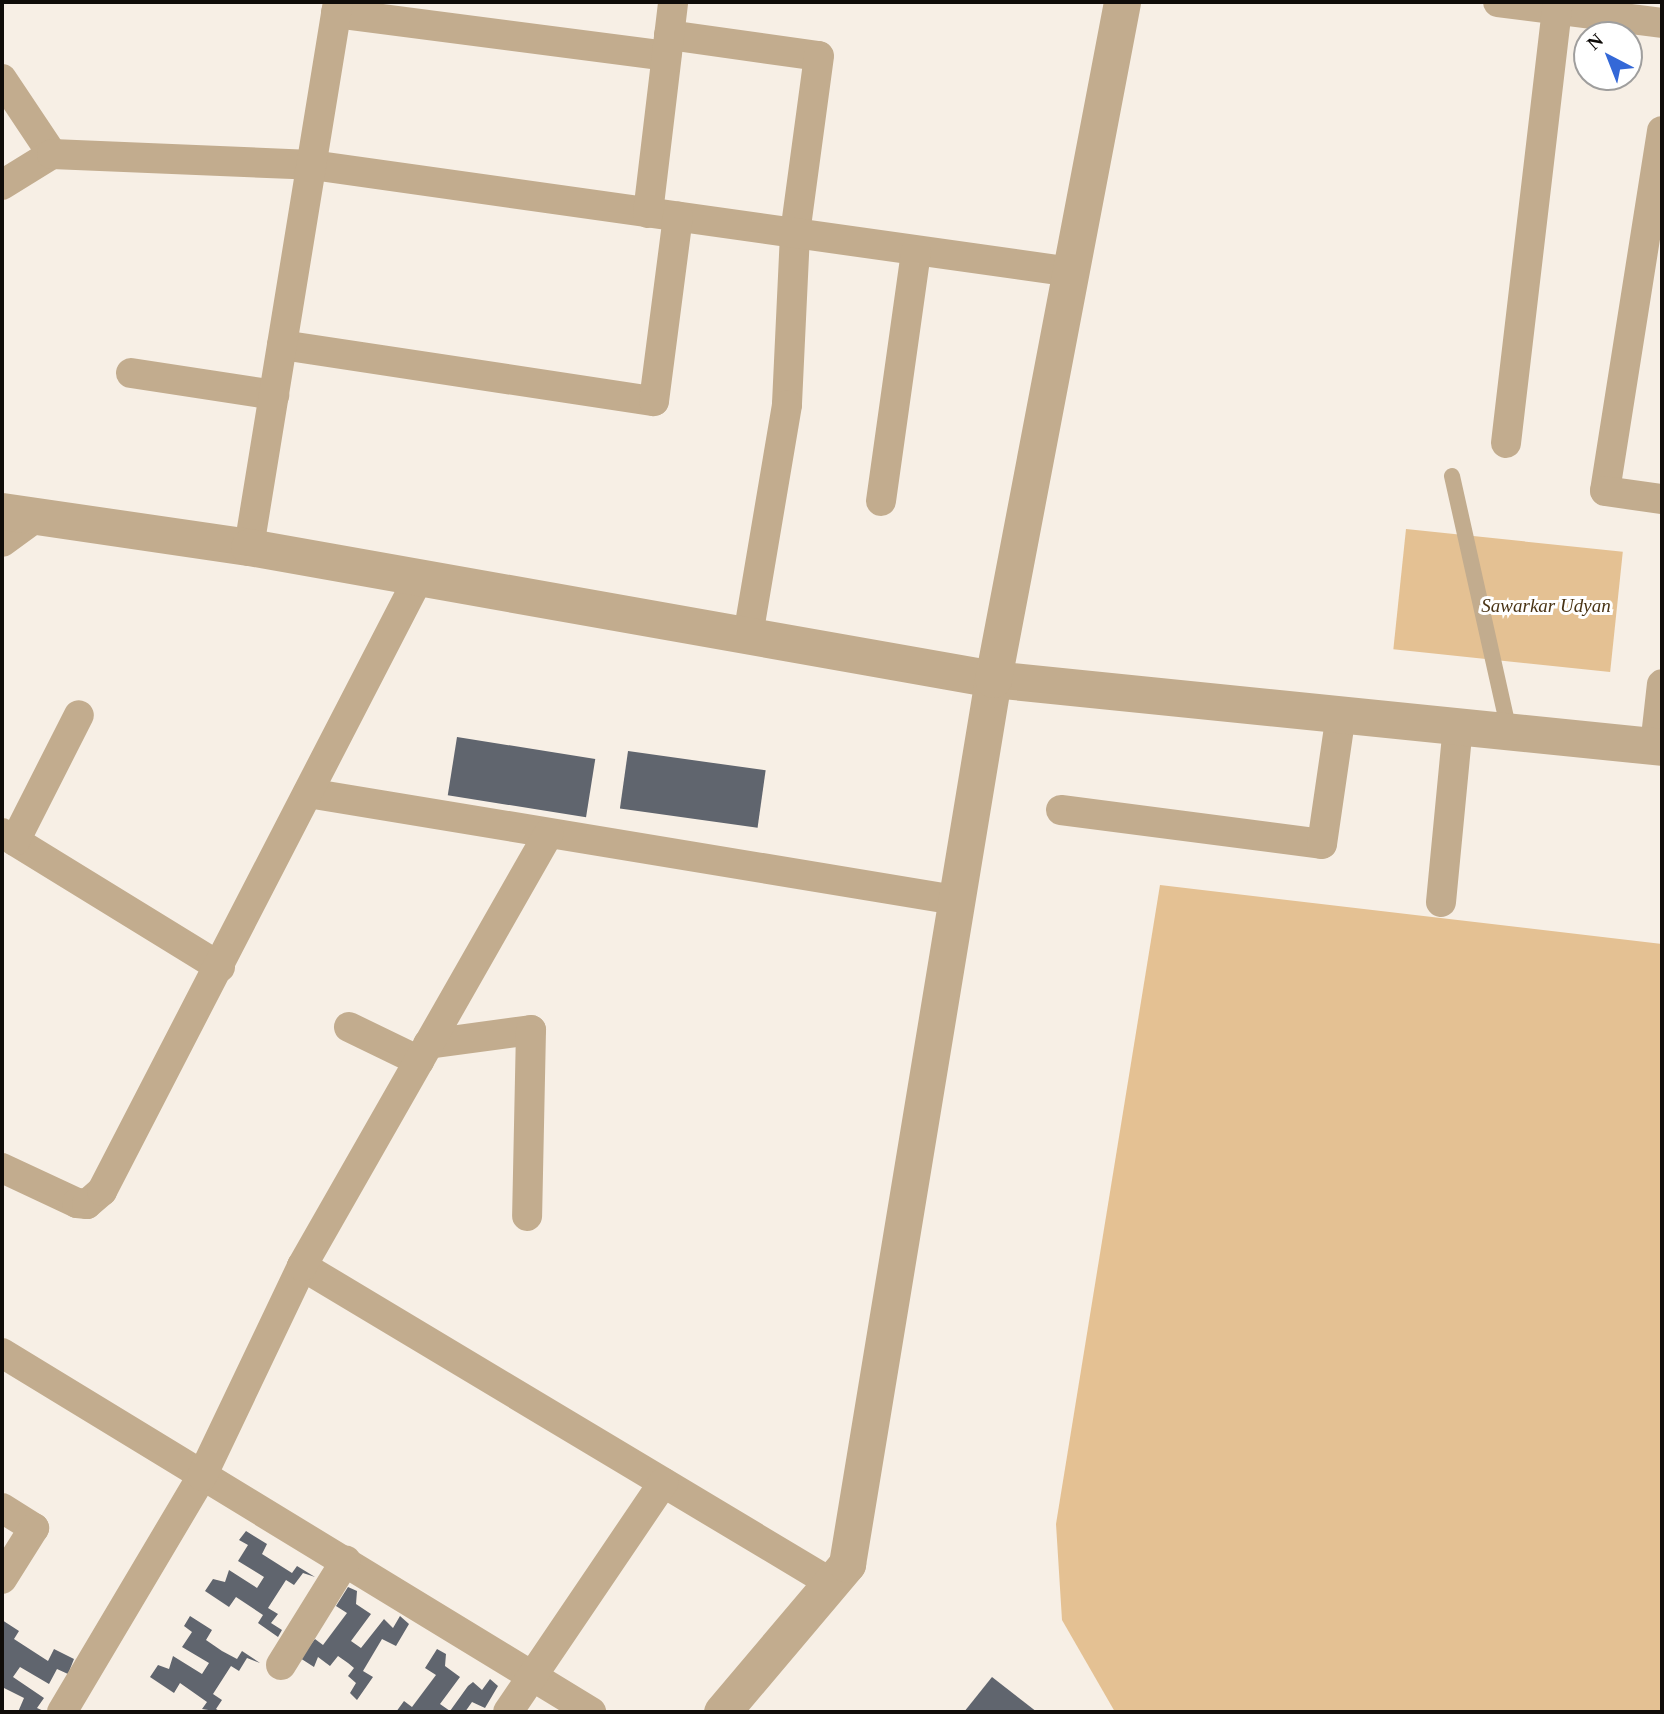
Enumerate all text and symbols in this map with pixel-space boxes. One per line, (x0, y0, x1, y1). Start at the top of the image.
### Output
north arrow (1573, 21, 1643, 91)
text: N (1583, 29, 1607, 54)
park label: Sawarkar Udyan (1481, 595, 1611, 617)

